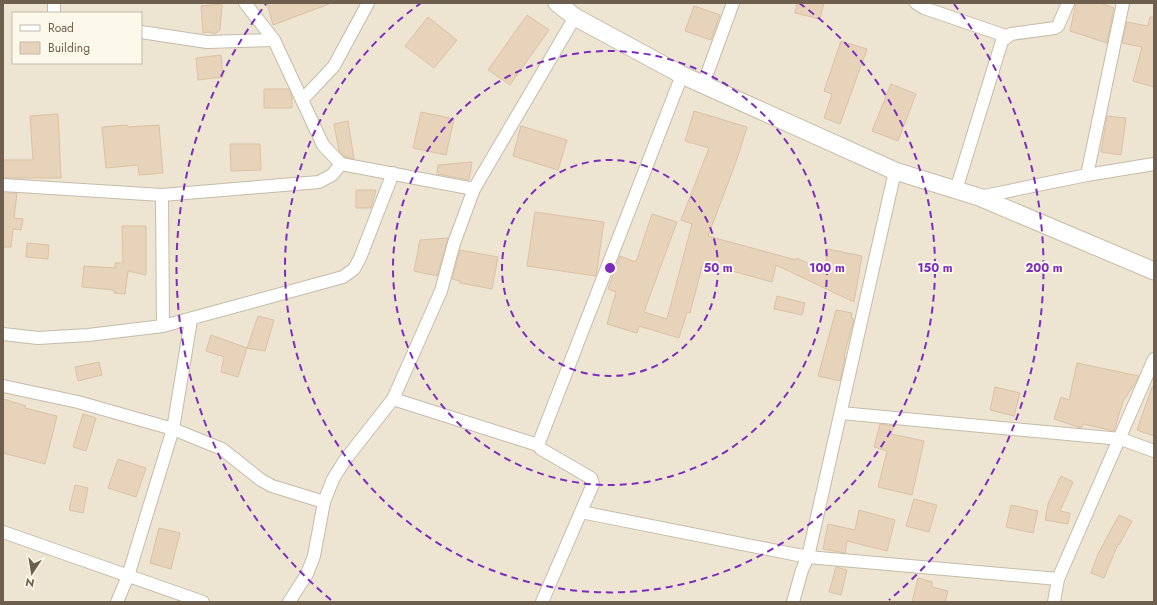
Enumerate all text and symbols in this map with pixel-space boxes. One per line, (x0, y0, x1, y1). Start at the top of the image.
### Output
legend (12, 12, 142, 64)
text: Road (48, 19, 74, 37)
text: Building (48, 39, 90, 57)
text: 50 m (703, 259, 733, 277)
text: 100 m (809, 259, 845, 277)
text: 150 m (917, 259, 953, 277)
text: 200 m (1025, 259, 1063, 277)
centre of rings (603, 261, 617, 275)
north arrow (12, 553, 52, 593)
text: N (24, 574, 36, 592)

